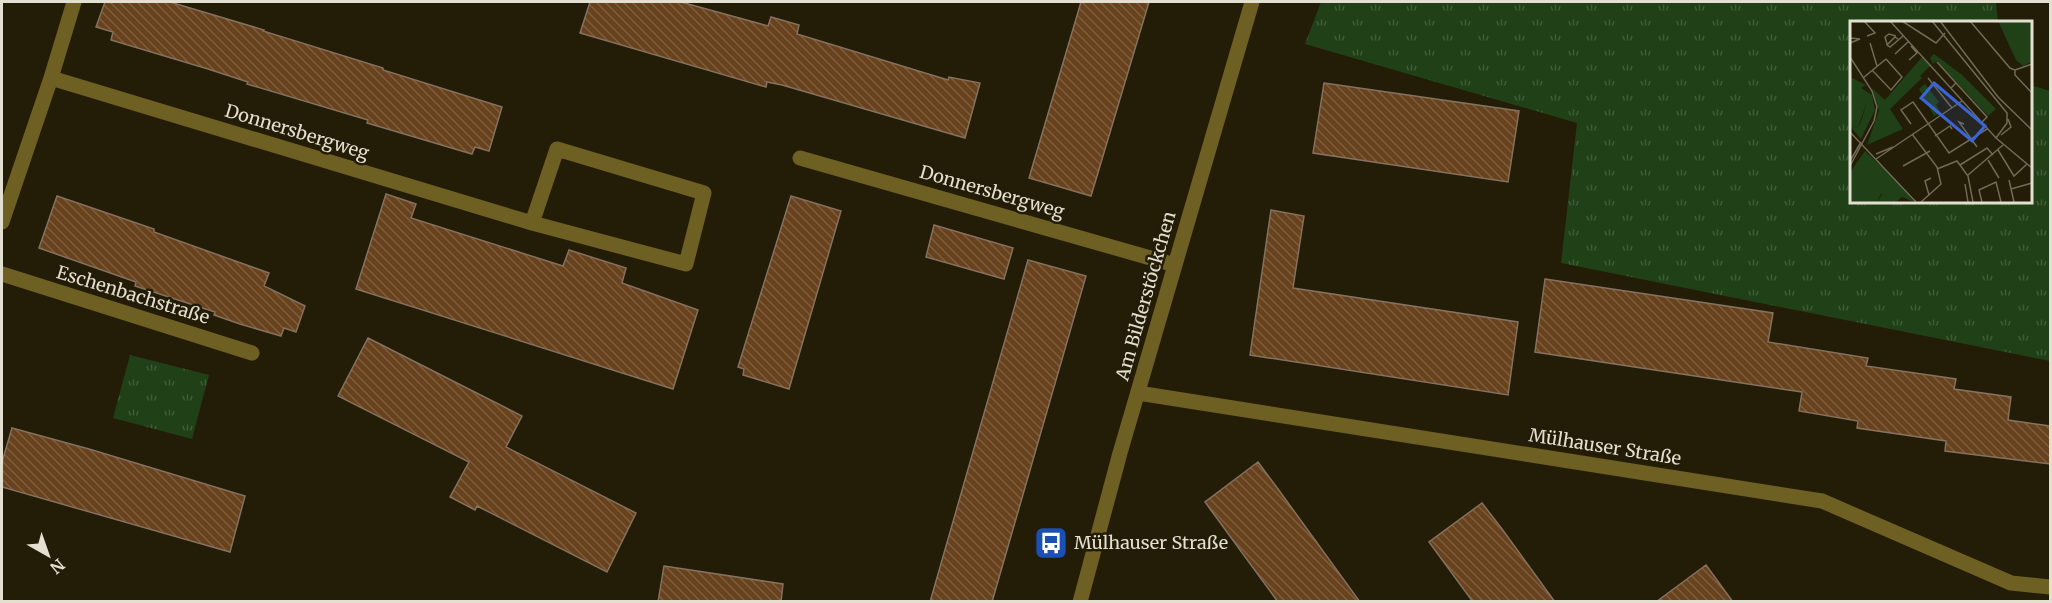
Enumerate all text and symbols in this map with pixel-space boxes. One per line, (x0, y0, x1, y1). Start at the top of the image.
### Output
inset map (1850, 21, 2031, 202)
street label: Donnersbergweg (222, 99, 372, 164)
street label: Donnersbergweg (917, 160, 1067, 223)
street label: Am Bilderstöckchen (1110, 209, 1181, 384)
street label: Eschenbachstraße (54, 260, 212, 329)
street label: Mülhauser Straße (1527, 423, 1683, 470)
north arrow (18, 525, 78, 585)
bus stop icon: Mülhauser Straße (1033, 525, 1069, 561)
place label: Mülhauser Straße (1074, 531, 1228, 554)
text: N (46, 555, 69, 578)

